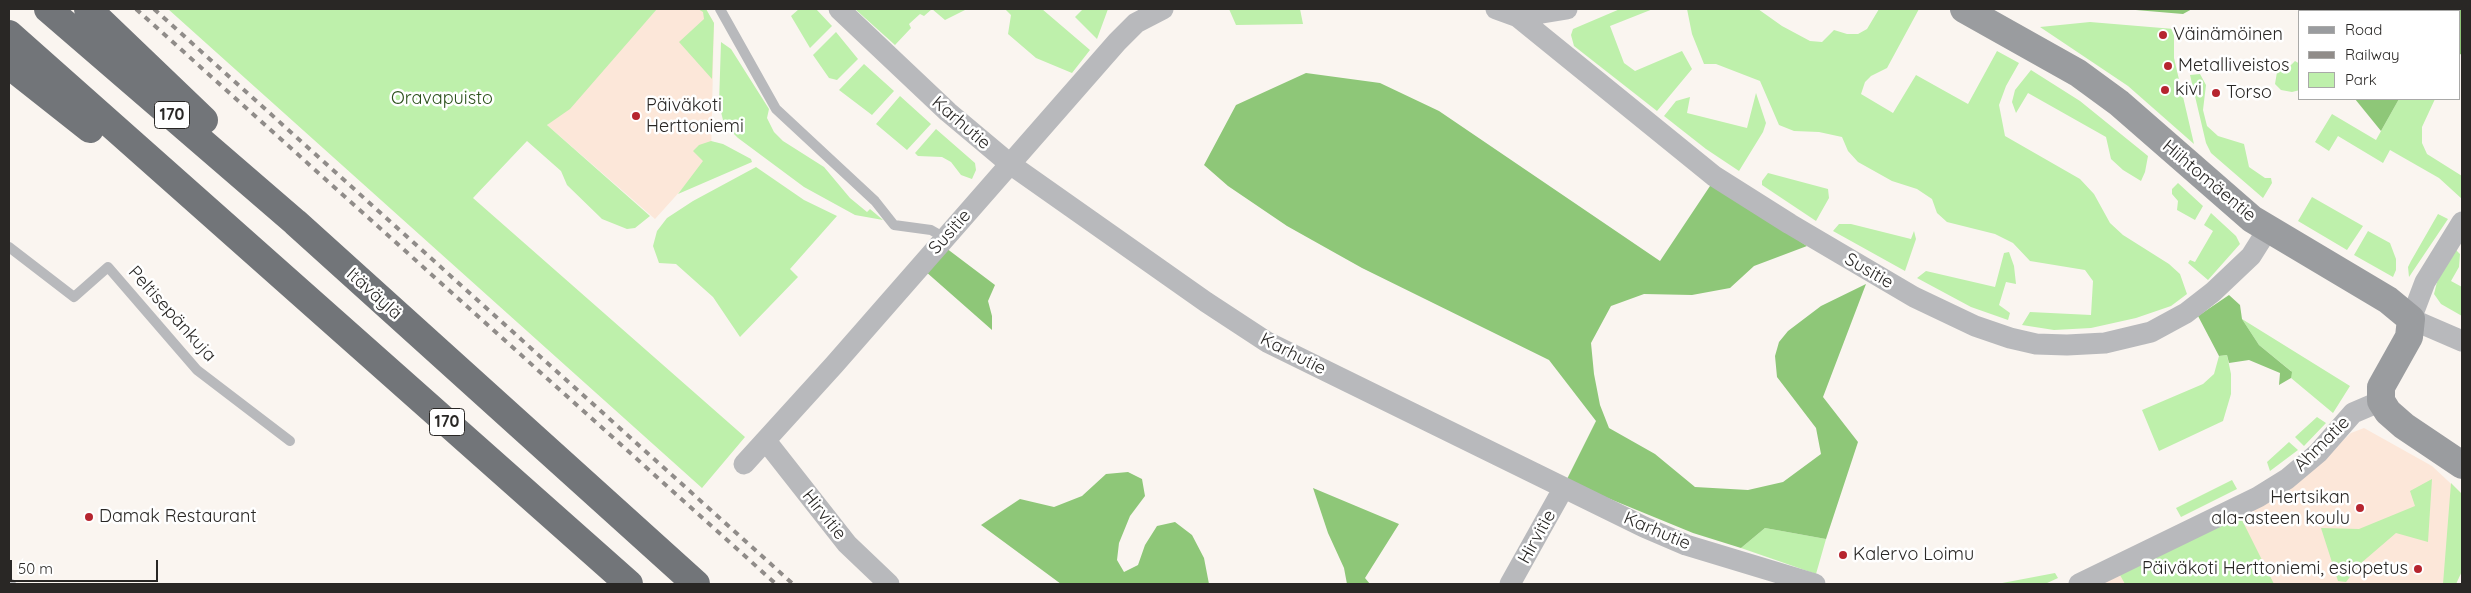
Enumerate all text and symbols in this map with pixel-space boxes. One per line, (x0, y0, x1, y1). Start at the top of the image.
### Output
legend (2298, 10, 2461, 100)
text: Road (2345, 20, 2382, 39)
place label: Väinämöinen (2173, 24, 2283, 46)
marker: Väinämöinen (2157, 29, 2169, 41)
text: Railway (2345, 45, 2400, 64)
place label: Metalliveistos (2178, 55, 2289, 77)
marker: Metalliveistos (2162, 60, 2174, 72)
text: Park (2345, 70, 2377, 89)
place label: kivi (2175, 79, 2202, 101)
place label: Torso (2226, 82, 2272, 104)
marker: kivi (2159, 84, 2171, 96)
marker: Torso (2210, 87, 2222, 99)
park label: Oravapuisto (391, 88, 493, 110)
street label: Karhutie (927, 92, 995, 154)
place label: Päiväkoti Herttoniemi (646, 95, 744, 138)
road number: 170 (154, 102, 190, 128)
marker: Päiväkoti Herttoniemi (630, 110, 642, 122)
street label: Hiihtomäentie (2158, 136, 2260, 226)
street label: Susitie (924, 205, 976, 259)
street label: Susitie (1841, 248, 1897, 294)
street label: Peltisepänkuja (123, 262, 221, 366)
street label: Itäväylä (342, 264, 406, 324)
street label: Karhutie (1257, 328, 1329, 380)
road number: 170 (430, 408, 464, 436)
street label: Ahmatie (2290, 412, 2354, 476)
street label: Hirvitie (797, 486, 851, 544)
place label: Hertsikan ala-asteen koulu (2211, 487, 2350, 530)
marker: Hertsikan ala-asteen koulu (2354, 502, 2366, 514)
place label: Damak Restaurant (99, 506, 256, 528)
street label: Hirvitie (1513, 506, 1561, 568)
street label: Karhutie (1620, 507, 1694, 555)
marker: Damak Restaurant (83, 511, 95, 523)
place label: Kalervo Loimu (1853, 544, 1974, 566)
marker: Kalervo Loimu (1837, 549, 1849, 561)
scale bar (12, 550, 160, 582)
place label: Päiväkoti Herttoniemi, esiopetus (2142, 558, 2408, 580)
text: 50 m (18, 559, 53, 578)
marker: Päiväkoti Herttoniemi, esiopetus (2412, 563, 2424, 575)

